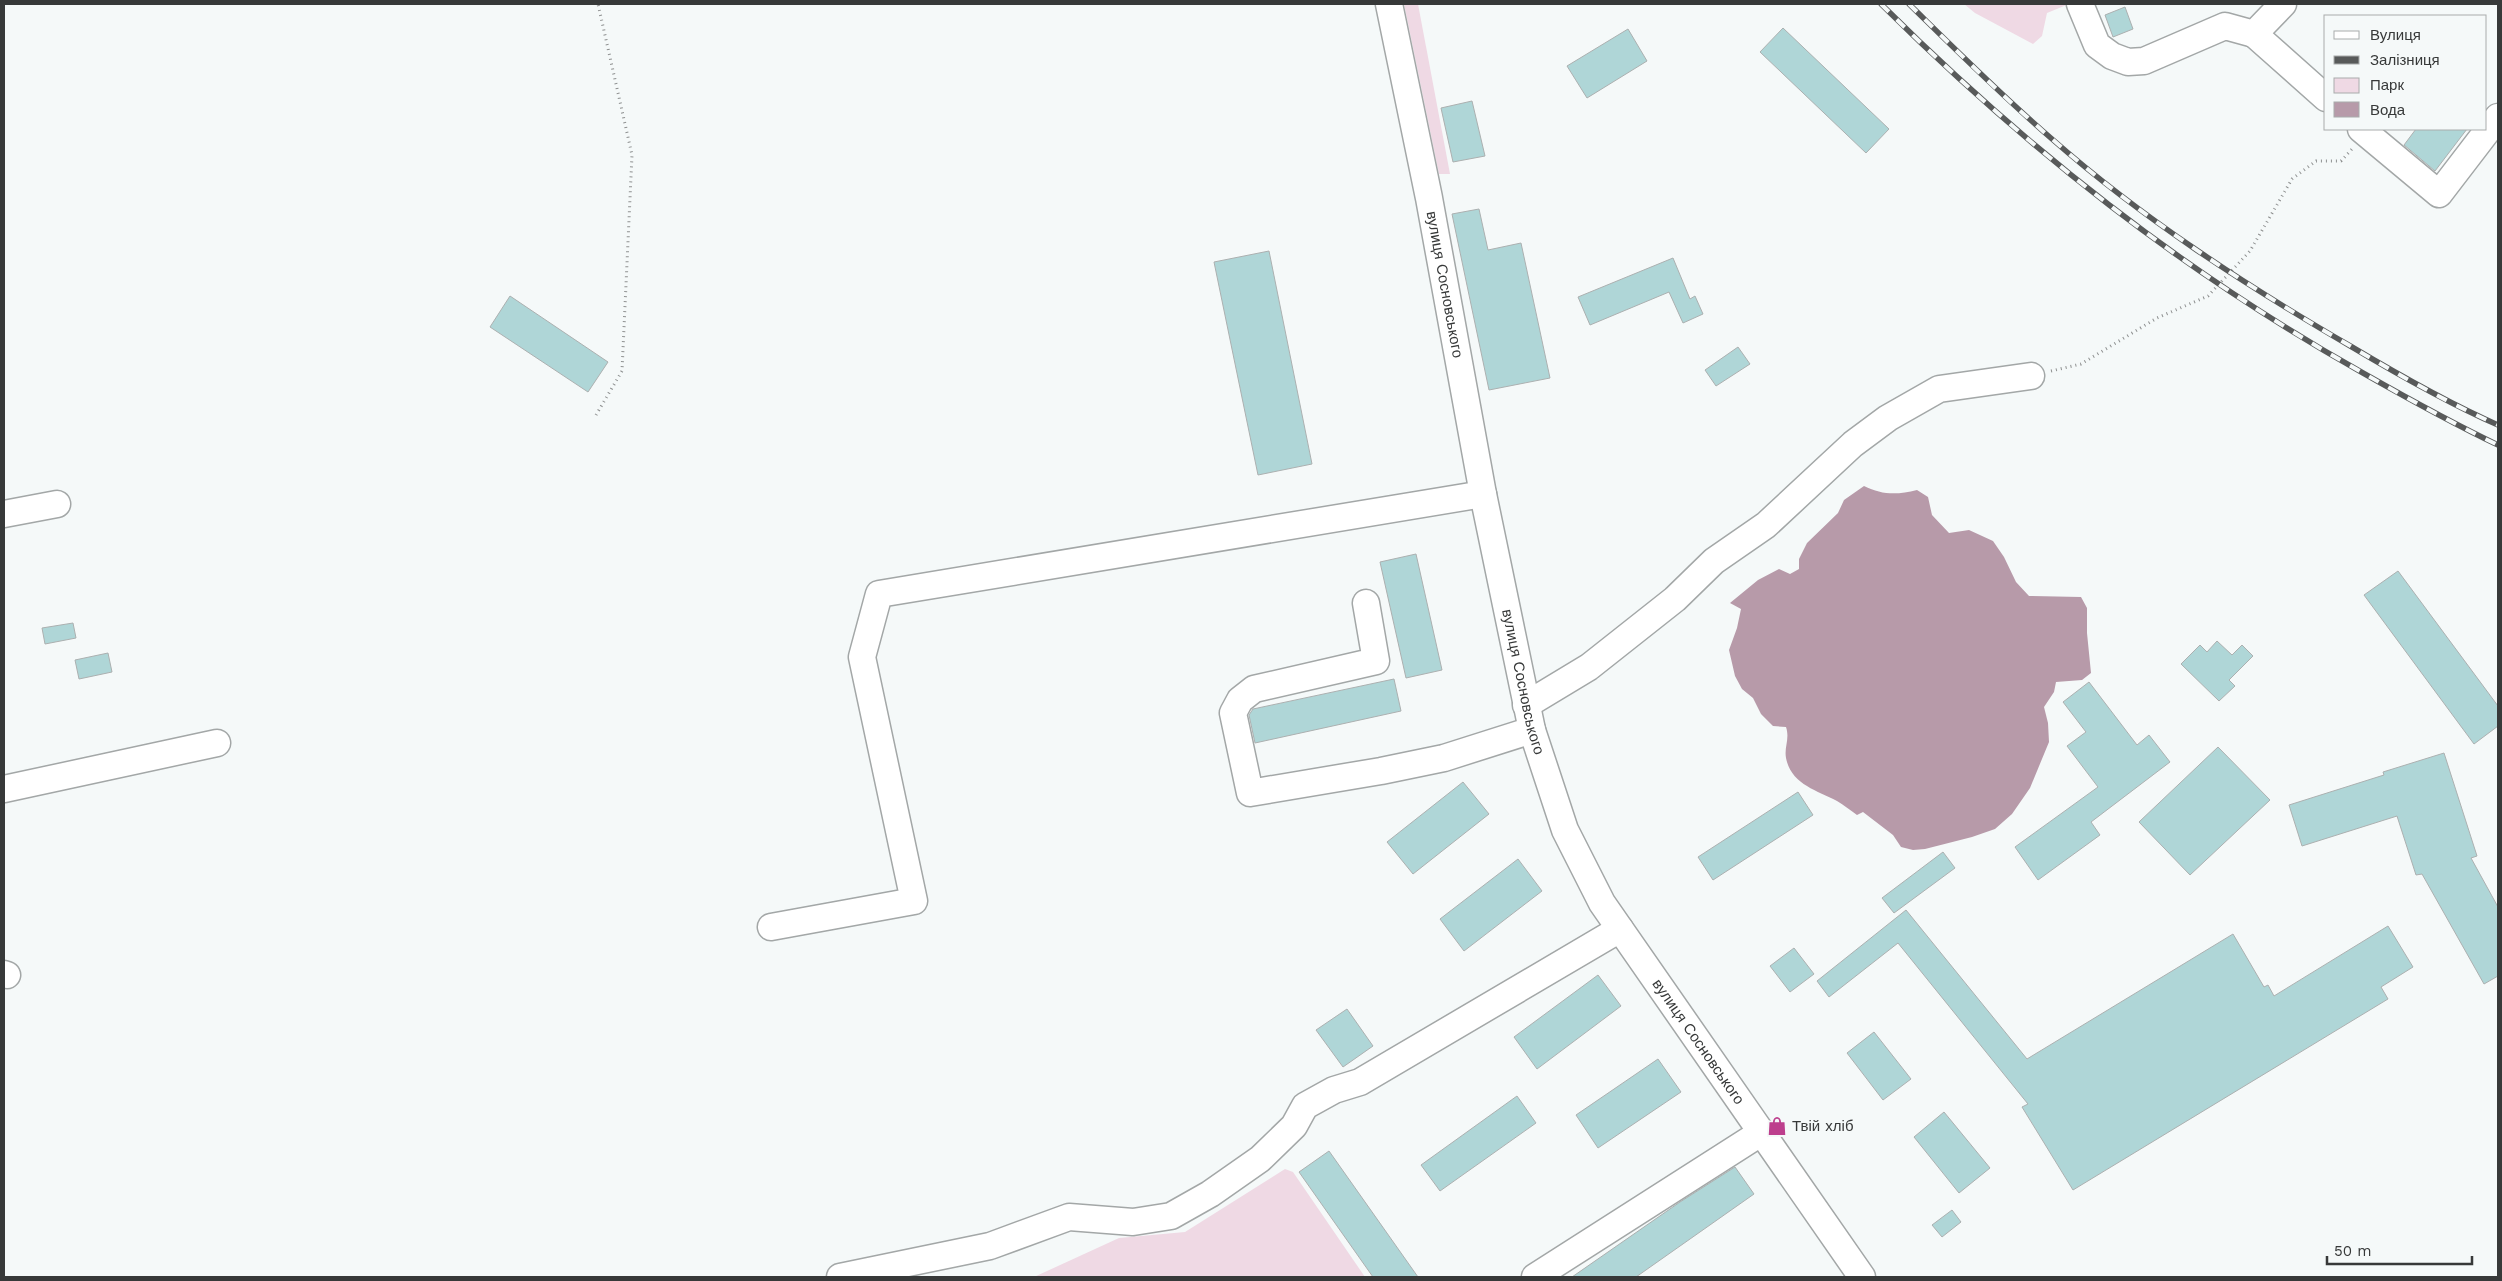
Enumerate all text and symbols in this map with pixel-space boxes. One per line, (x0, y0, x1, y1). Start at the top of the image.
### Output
legend (2324, 15, 2487, 130)
text: Вулиця (2370, 26, 2421, 44)
text: Залізниця (2370, 51, 2440, 69)
text: Парк (2370, 76, 2404, 94)
text: Вода (2370, 101, 2406, 119)
street label: вулиця Сосновського (1423, 210, 1467, 359)
street label: вулиця Сосновського (1498, 607, 1549, 757)
street label: вулиця Сосновського (1649, 975, 1748, 1108)
shop icon: Твій хліб (1766, 1115, 1788, 1137)
place label: Твій хліб (1792, 1117, 1853, 1135)
scale bar (2327, 1234, 2472, 1266)
text: 50 m (2334, 1242, 2371, 1260)

